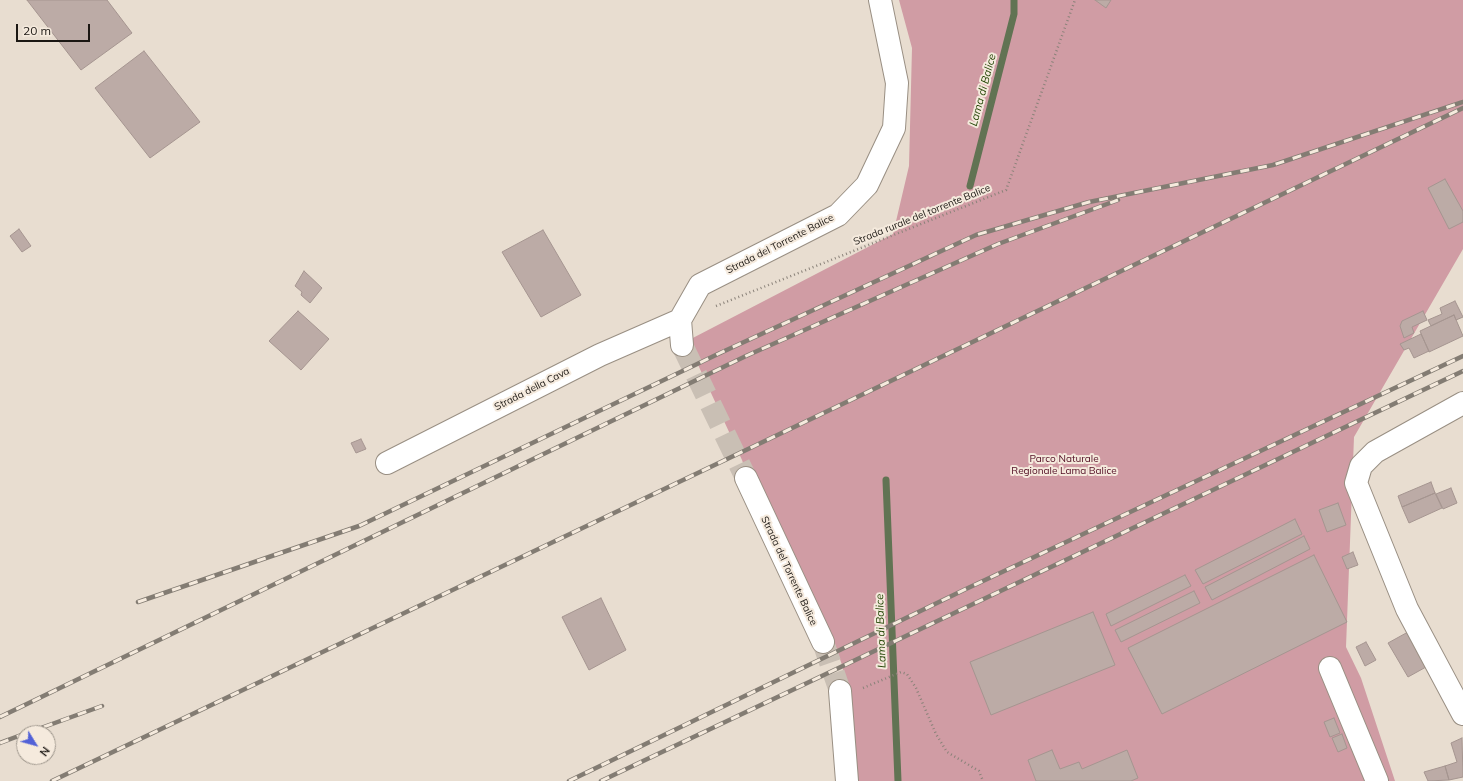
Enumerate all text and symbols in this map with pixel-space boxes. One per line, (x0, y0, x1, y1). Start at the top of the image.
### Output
scale bar (18, 16, 92, 42)
text: 20 m (23, 23, 51, 38)
water label: Lama di Balice (967, 52, 999, 128)
street label: Strada rurale del torrente Balice (852, 182, 992, 248)
street label: Strada del Torrente Balice (724, 212, 836, 276)
street label: Strada della Cava (493, 365, 571, 413)
park label: Parco Naturale Regionale Lama Balice (1011, 453, 1117, 476)
street label: Strada del Torrente Balice (758, 514, 820, 628)
water label: Lama di Balice (873, 594, 889, 668)
north arrow (16, 725, 56, 765)
text: N (37, 744, 53, 759)

